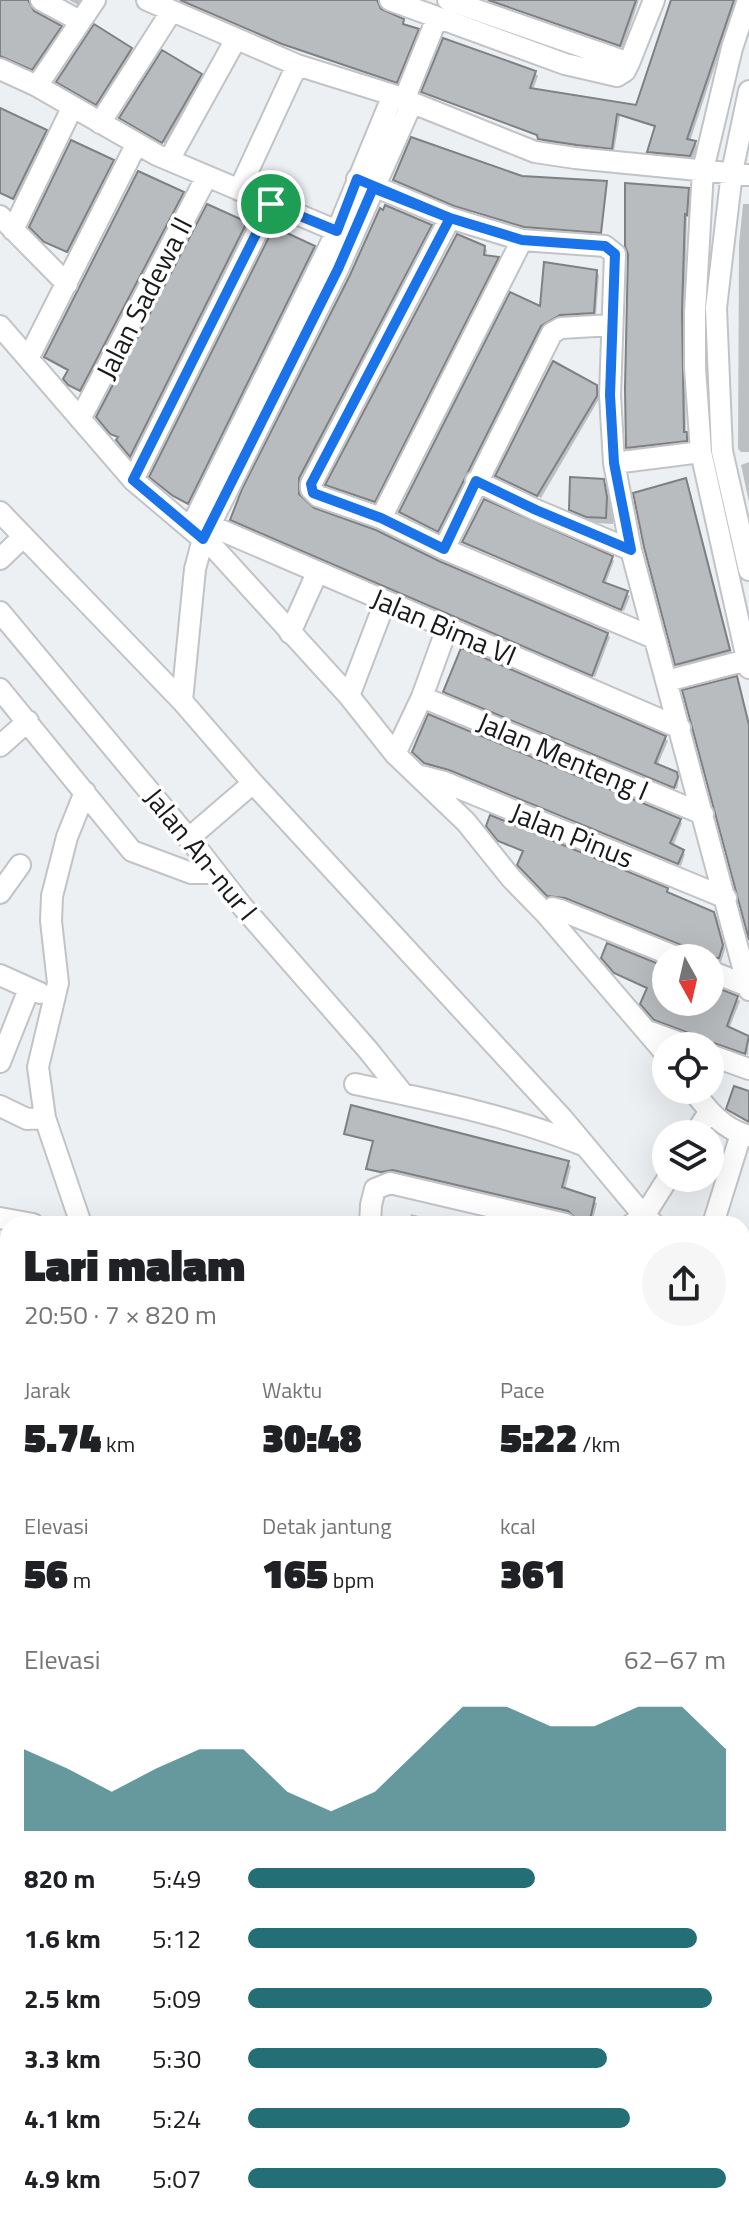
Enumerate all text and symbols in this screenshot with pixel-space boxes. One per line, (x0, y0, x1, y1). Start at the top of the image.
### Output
pin (237, 170, 305, 238)
icon: arrive (249, 182, 293, 226)
street label: Jalan Sadewa II (84, 209, 203, 386)
street label: Jalan Bima VI (365, 577, 523, 676)
street label: Jalan Menteng I (471, 700, 656, 811)
street label: Jalan An-nur I (134, 778, 269, 930)
street label: Jalan Pinus (504, 790, 640, 879)
north arrow (652, 944, 724, 1016)
map controls (652, 944, 724, 1192)
button: locate (652, 1032, 724, 1104)
button: layers (652, 1120, 724, 1192)
text: Lari malam (24, 1231, 245, 1298)
button: share (642, 1242, 726, 1326)
text: 20:50 · 7 × 820 m (24, 1295, 217, 1334)
text: Jarak (24, 1373, 71, 1407)
text: Waktu (262, 1373, 322, 1407)
text: Pace (500, 1373, 545, 1407)
text: 5.74 (24, 1407, 101, 1468)
text: 30:48 (262, 1407, 362, 1468)
text: 5:22 (500, 1407, 578, 1468)
text: km (101, 1427, 135, 1461)
text: /km (578, 1427, 620, 1461)
text: Elevasi (24, 1509, 89, 1543)
text: Detak jantung (262, 1509, 391, 1543)
text: kcal (500, 1509, 536, 1543)
text: 56 (24, 1543, 68, 1604)
text: 165 (262, 1543, 328, 1604)
text: 361 (500, 1543, 566, 1604)
text: m (68, 1563, 91, 1597)
text: bpm (328, 1563, 374, 1597)
text: Elevasi (24, 1640, 100, 1679)
text: 62–67 m (624, 1640, 726, 1679)
text: 820 m (24, 1859, 95, 1898)
text: 5:49 (152, 1859, 201, 1898)
text: 1.6 km (24, 1919, 101, 1958)
text: 5:12 (152, 1919, 201, 1958)
text: 2.5 km (24, 1979, 101, 2018)
text: 5:09 (152, 1979, 201, 2018)
text: 3.3 km (24, 2039, 101, 2078)
text: 5:30 (152, 2039, 201, 2078)
text: 4.1 km (24, 2099, 101, 2138)
text: 5:24 (152, 2099, 201, 2138)
text: 4.9 km (24, 2159, 101, 2198)
text: 5:07 (152, 2159, 201, 2198)

